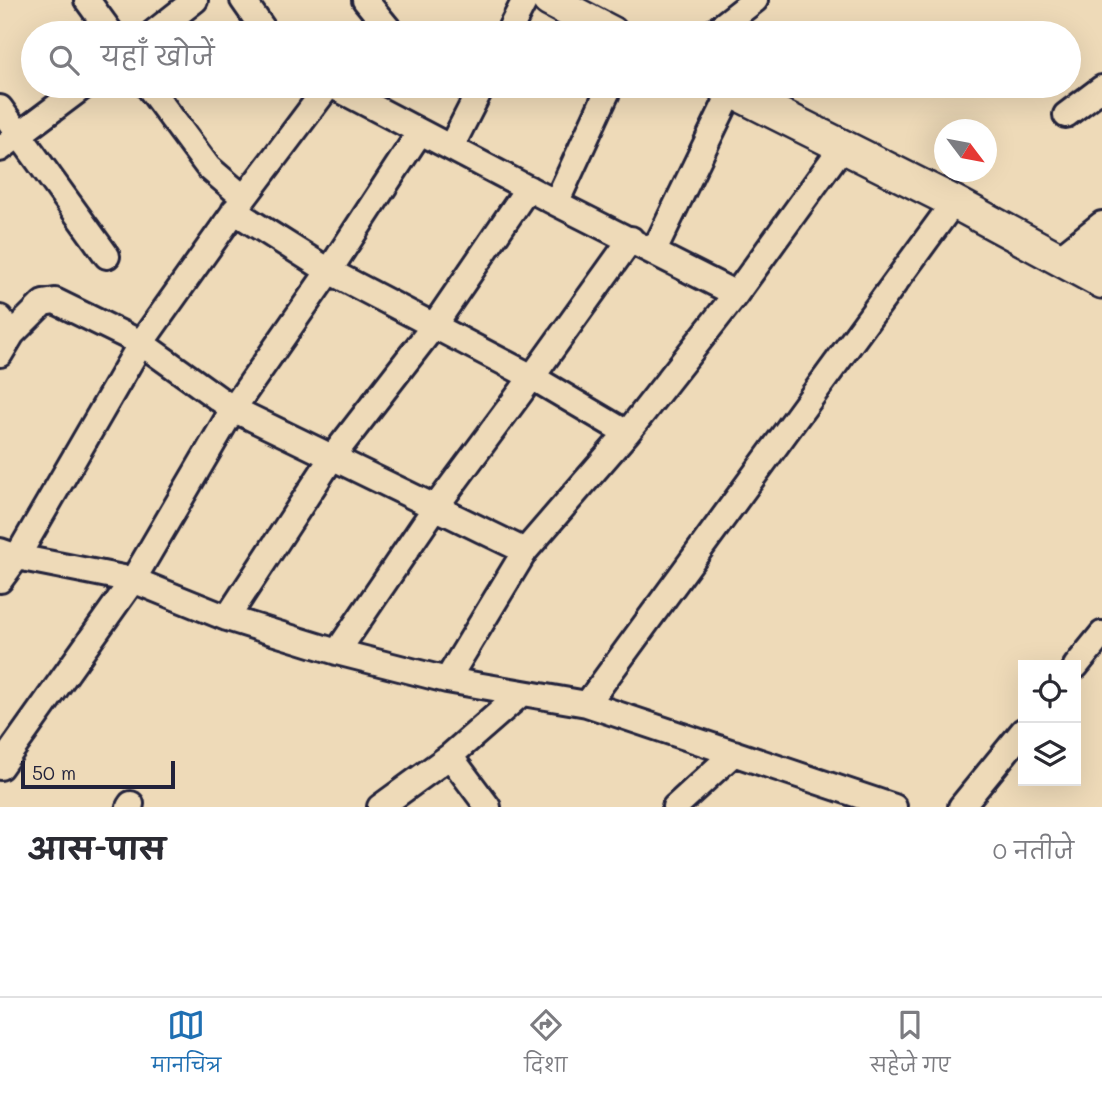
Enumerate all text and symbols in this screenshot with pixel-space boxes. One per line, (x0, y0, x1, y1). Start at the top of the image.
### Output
search box (21, 21, 1081, 98)
text: यहाँ खोजें (101, 39, 214, 73)
icon: search (45, 41, 83, 79)
north arrow (934, 119, 997, 182)
map controls (1018, 660, 1081, 786)
button: locate (1018, 660, 1081, 723)
button: layers (1018, 723, 1081, 786)
scale bar (21, 758, 175, 790)
text: 50 m (32, 760, 76, 785)
text: आस-पास (28, 828, 166, 868)
text: 0 नतीजे (993, 835, 1074, 865)
tab: मानचित्र (152, 1006, 221, 1086)
tab: दिशा (524, 1006, 567, 1086)
tab: सहेजे गए (870, 1006, 950, 1086)

